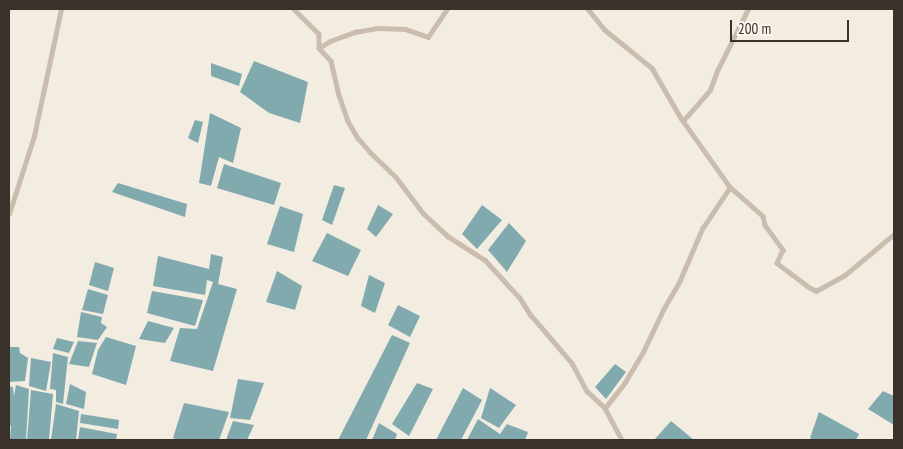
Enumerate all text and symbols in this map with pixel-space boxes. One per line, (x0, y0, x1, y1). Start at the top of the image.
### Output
scale bar (733, 10, 852, 42)
text: 200 m (738, 19, 771, 38)

